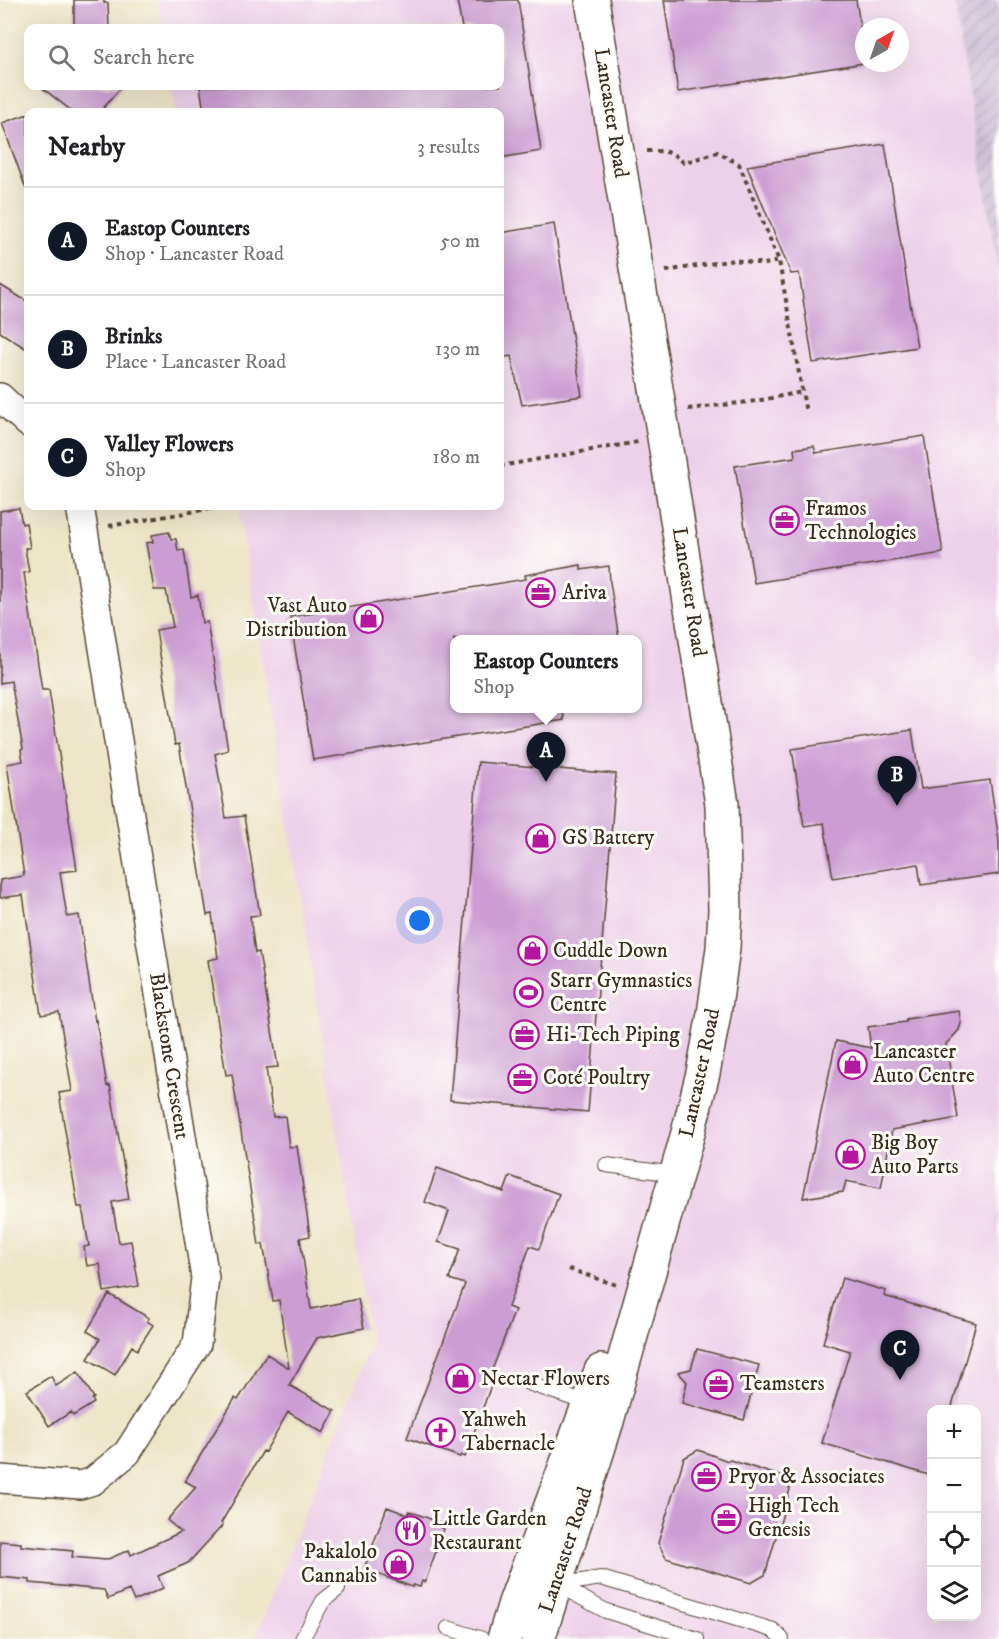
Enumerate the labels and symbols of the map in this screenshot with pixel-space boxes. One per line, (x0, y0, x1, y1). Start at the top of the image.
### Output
north arrow (855, 18, 909, 72)
street label: Lancaster Road (588, 46, 634, 180)
place label: Framos Technologies (805, 496, 916, 546)
office icon: Framos Technologies (768, 505, 800, 537)
street label: Lancaster Road (666, 525, 712, 659)
office icon: Ariva (525, 577, 557, 609)
place label: Ariva (562, 580, 607, 606)
place label: Vast Auto Distribution (246, 593, 347, 643)
shop icon: Vast Auto Distribution (352, 602, 384, 634)
pin: A (526, 732, 566, 782)
pin: B (878, 756, 916, 806)
shop icon: GS Battery (525, 822, 557, 854)
place label: GS Battery (562, 825, 655, 851)
your location (405, 906, 434, 935)
shop icon: Cuddle Down (516, 935, 548, 967)
place label: Cuddle Down (553, 938, 668, 964)
place label: Starr Gymnastics Centre (550, 968, 692, 1018)
street label: Blackstone Crescent (143, 971, 195, 1142)
sports icon: Starr Gymnastics Centre (513, 977, 545, 1009)
street label: Lancaster Road (674, 1006, 726, 1140)
office icon: Hi-Tech Piping (509, 1019, 541, 1051)
place label: Hi-Tech Piping (546, 1022, 680, 1048)
place label: Lancaster Auto Centre (873, 1039, 975, 1089)
shop icon: Lancaster Auto Centre (836, 1048, 868, 1080)
office icon: Coté Poultry (506, 1062, 538, 1094)
place label: Coté Poultry (543, 1065, 651, 1091)
place label: Big Boy Auto Parts (871, 1130, 959, 1180)
shop icon: Big Boy Auto Parts (834, 1139, 866, 1171)
pin: C (880, 1330, 920, 1380)
shop icon: Nectar Flowers (444, 1363, 476, 1395)
place label: Nectar Flowers (481, 1366, 610, 1392)
office icon: Teamsters (703, 1368, 735, 1400)
place label: Teamsters (740, 1371, 824, 1397)
place label: Yahweh Tabernacle (462, 1407, 555, 1457)
church icon: Yahweh Tabernacle (425, 1416, 457, 1448)
office icon: Pryor & Associates (691, 1461, 723, 1493)
place label: Pryor & Associates (728, 1464, 884, 1490)
street label: Lancaster Road (533, 1483, 599, 1616)
place label: High Tech Genesis (748, 1493, 839, 1543)
office icon: High Tech Genesis (711, 1502, 743, 1534)
place label: Little Garden Restaurant (432, 1506, 547, 1556)
restaurant icon: Little Garden Restaurant (395, 1515, 427, 1547)
place label: Pakalolo Cannabis (301, 1539, 377, 1589)
shop icon: Pakalolo Cannabis (382, 1548, 414, 1580)

